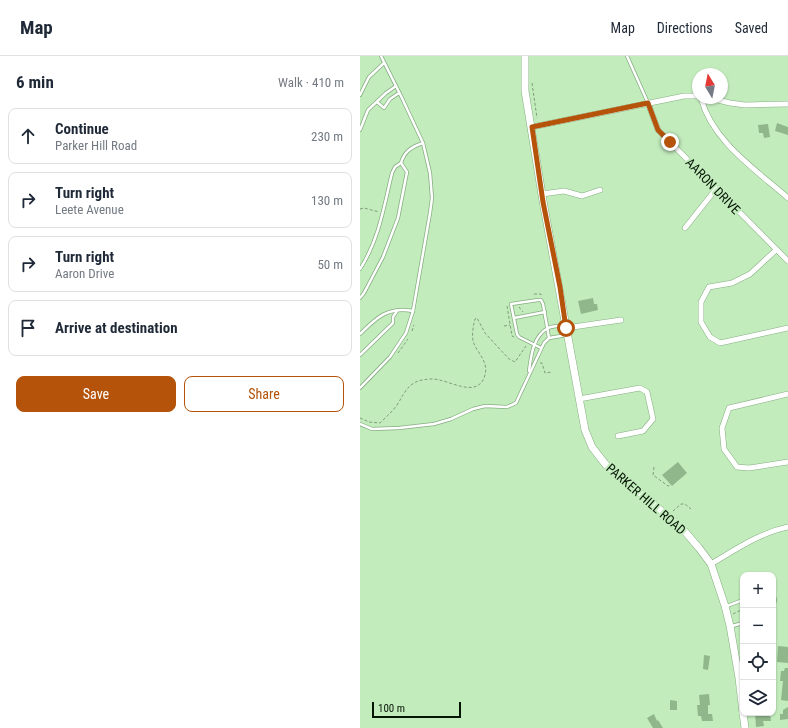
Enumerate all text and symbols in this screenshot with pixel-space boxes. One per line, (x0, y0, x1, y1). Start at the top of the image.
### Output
text: Map (20, 16, 53, 39)
text: Map (611, 20, 635, 36)
text: Directions (657, 20, 713, 36)
text: Saved (735, 20, 768, 36)
north arrow (692, 68, 728, 104)
text: 6 min (16, 72, 54, 92)
text: Walk · 410 m (278, 75, 344, 90)
text: Continue (55, 120, 109, 138)
icon: ahead (17, 125, 39, 147)
text: 230 m (311, 129, 343, 144)
route end (661, 133, 679, 151)
text: Parker Hill Road (55, 138, 137, 153)
street label: AARON DRIVE (683, 155, 743, 217)
text: Turn right (55, 184, 114, 202)
icon: right (17, 189, 39, 211)
text: 130 m (311, 193, 343, 208)
text: Leete Avenue (55, 202, 124, 217)
text: Turn right (55, 248, 114, 266)
icon: right (17, 253, 39, 275)
text: 50 m (317, 257, 343, 272)
text: Aaron Drive (55, 266, 114, 281)
icon: arrive (17, 317, 39, 339)
text: Arrive at destination (55, 319, 178, 337)
route start (557, 319, 575, 337)
button: Save (16, 376, 176, 412)
button: Share (184, 376, 344, 412)
street label: PARKER HILL ROAD (603, 460, 689, 538)
map controls (740, 572, 776, 716)
button: + (740, 572, 776, 608)
button: − (740, 608, 776, 644)
button: locate (740, 644, 776, 680)
button: layers (740, 680, 776, 716)
scale bar (372, 700, 461, 719)
text: 100 m (378, 702, 405, 715)

